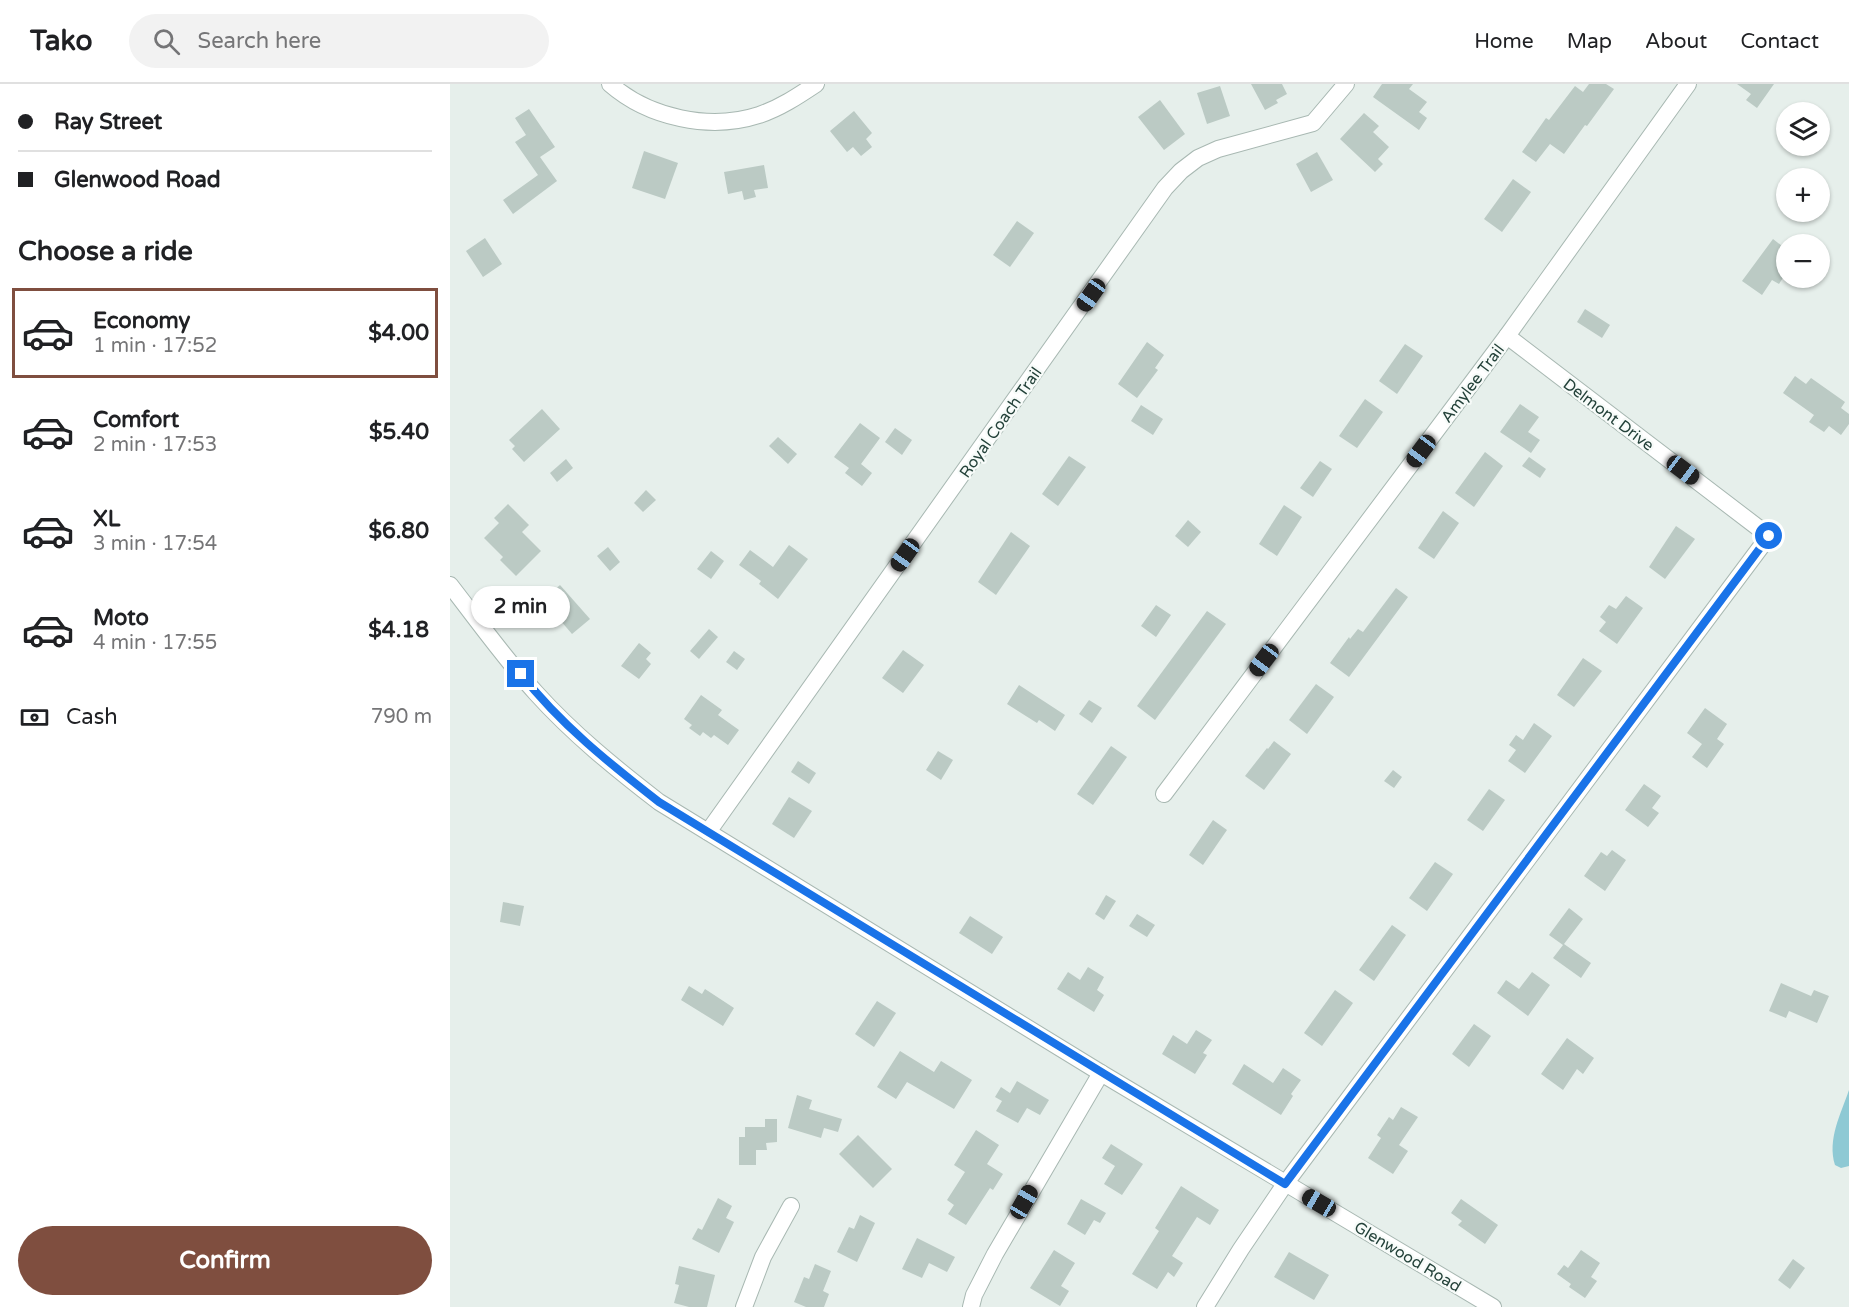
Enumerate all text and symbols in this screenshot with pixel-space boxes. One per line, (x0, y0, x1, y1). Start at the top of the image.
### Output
search box (129, 14, 549, 68)
text: Tako (30, 24, 93, 58)
icon: search (150, 25, 183, 58)
text: Search here (198, 28, 321, 54)
text: Home (1474, 29, 1534, 54)
text: Map (1567, 29, 1612, 54)
text: About (1645, 29, 1707, 54)
text: Contact (1740, 29, 1819, 54)
map controls (1776, 102, 1830, 288)
button: layers (1776, 102, 1830, 156)
text: Ray Street (54, 109, 162, 135)
text: Glenwood Road (54, 167, 221, 193)
button: + (1776, 168, 1830, 222)
button: − (1776, 234, 1830, 288)
text: Choose a ride (18, 235, 193, 268)
car (1073, 275, 1109, 315)
icon: car (21, 306, 75, 360)
text: Economy (93, 308, 190, 334)
text: $4.00 (368, 320, 429, 346)
text: 1 min · 17:52 (93, 334, 217, 358)
street label: Amylee Trail (1437, 340, 1509, 427)
street label: Royal Coach Trail (955, 363, 1046, 482)
street label: Delmont Drive (1559, 374, 1658, 455)
icon: car (21, 405, 75, 459)
text: Comfort (93, 407, 179, 433)
text: $5.40 (369, 419, 429, 445)
car (1403, 431, 1439, 471)
text: 2 min · 17:53 (93, 433, 217, 457)
car (1663, 452, 1703, 488)
icon: car (21, 504, 75, 558)
text: XL (93, 506, 120, 532)
text: $6.80 (368, 518, 429, 544)
route start (1755, 522, 1782, 549)
text: 3 min · 17:54 (93, 532, 217, 556)
car (887, 535, 923, 575)
callout: 2 min (472, 587, 571, 629)
text: 2 min (494, 595, 547, 619)
icon: car (21, 603, 75, 657)
text: Moto (93, 605, 149, 631)
text: $4.18 (368, 617, 429, 643)
text: 4 min · 17:55 (93, 631, 217, 655)
car (1246, 640, 1282, 680)
route end (507, 660, 534, 687)
icon: cash (18, 701, 51, 734)
text: Cash (66, 704, 118, 730)
text: 790 m (371, 705, 432, 729)
car (1007, 1182, 1041, 1222)
car (1299, 1186, 1339, 1220)
street label: Glenwood Road (1350, 1217, 1465, 1297)
button: Confirm (18, 1226, 432, 1295)

